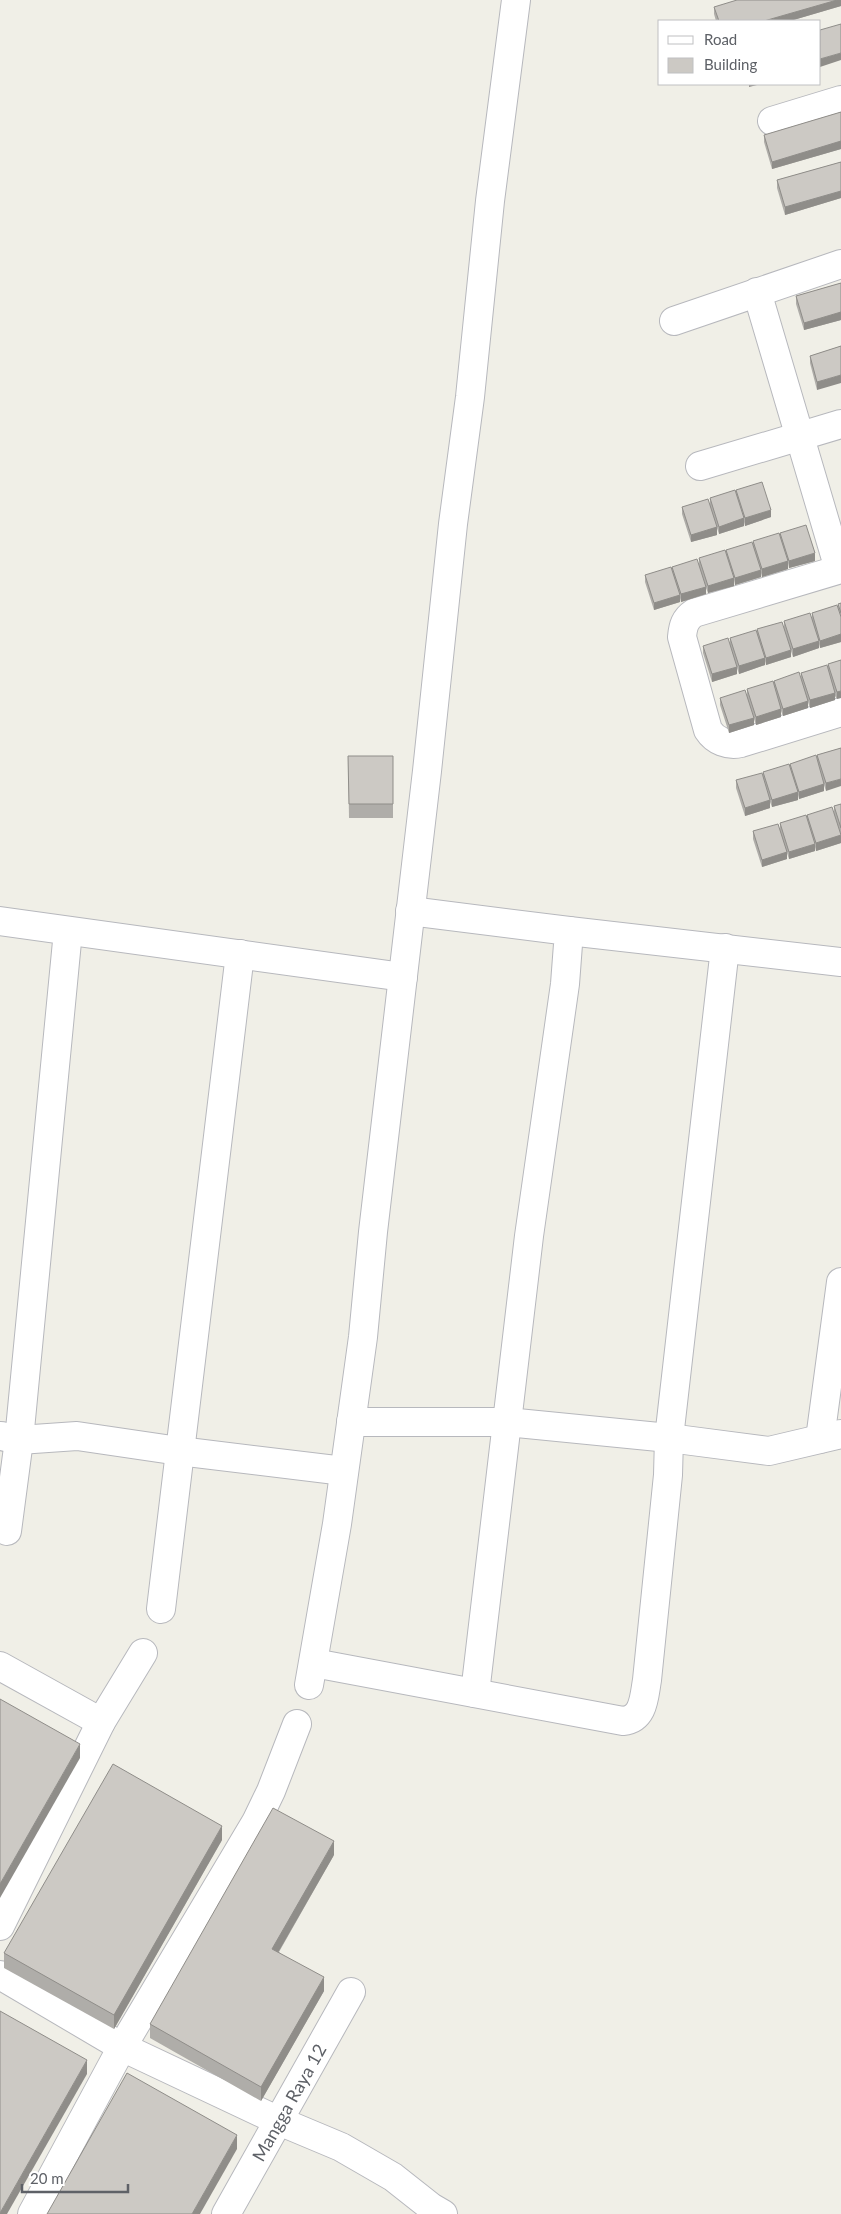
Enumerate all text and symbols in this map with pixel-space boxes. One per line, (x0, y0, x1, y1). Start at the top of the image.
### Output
legend (658, 20, 821, 85)
text: Road (704, 30, 737, 48)
text: Building (704, 55, 757, 73)
street label: Mangga Raya 12 (247, 2040, 331, 2165)
scale bar (22, 2162, 129, 2194)
text: 20 m (30, 2169, 64, 2187)

